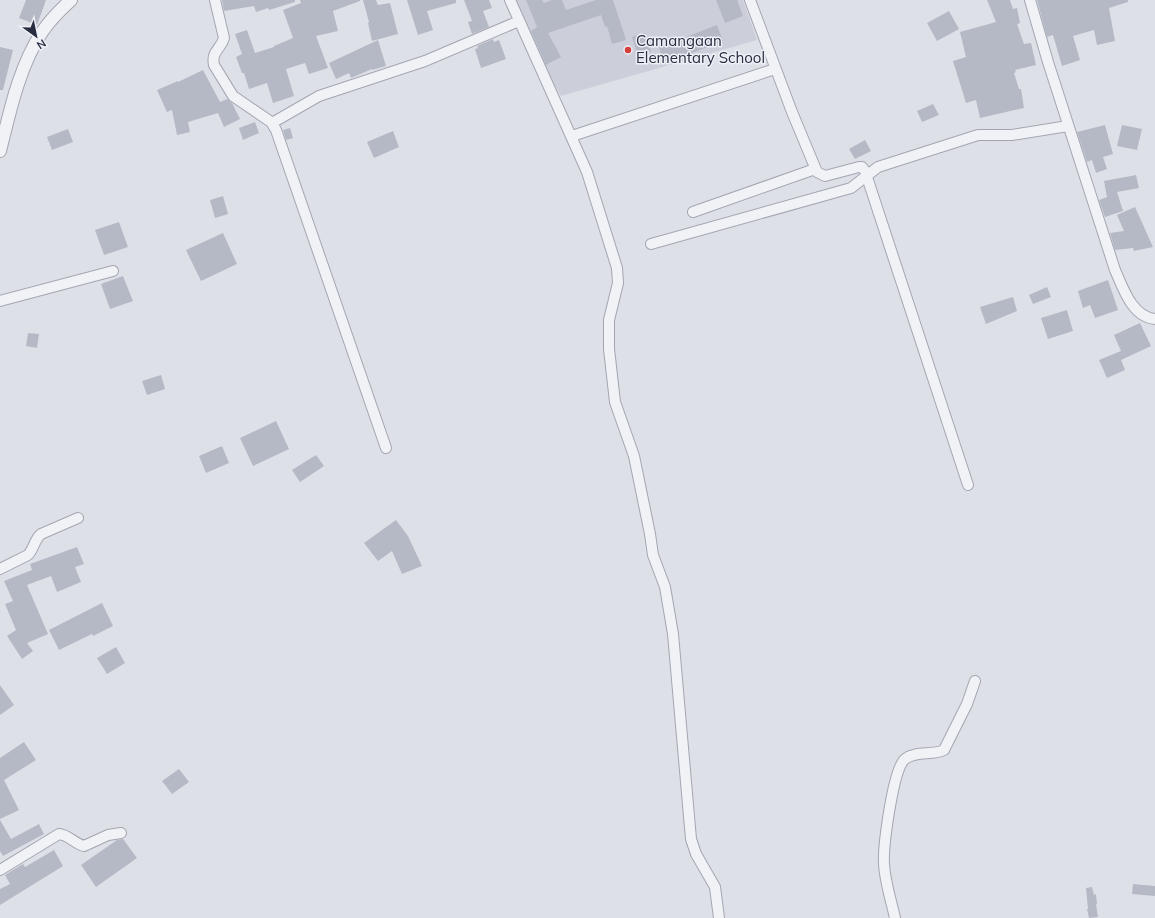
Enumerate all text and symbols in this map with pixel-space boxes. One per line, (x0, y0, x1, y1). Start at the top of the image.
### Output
north arrow (16, 16, 56, 56)
place label: Camangaan Elementary School (636, 31, 765, 67)
text: N (34, 36, 49, 53)
marker: Camangaan Elementary School (623, 45, 633, 55)

